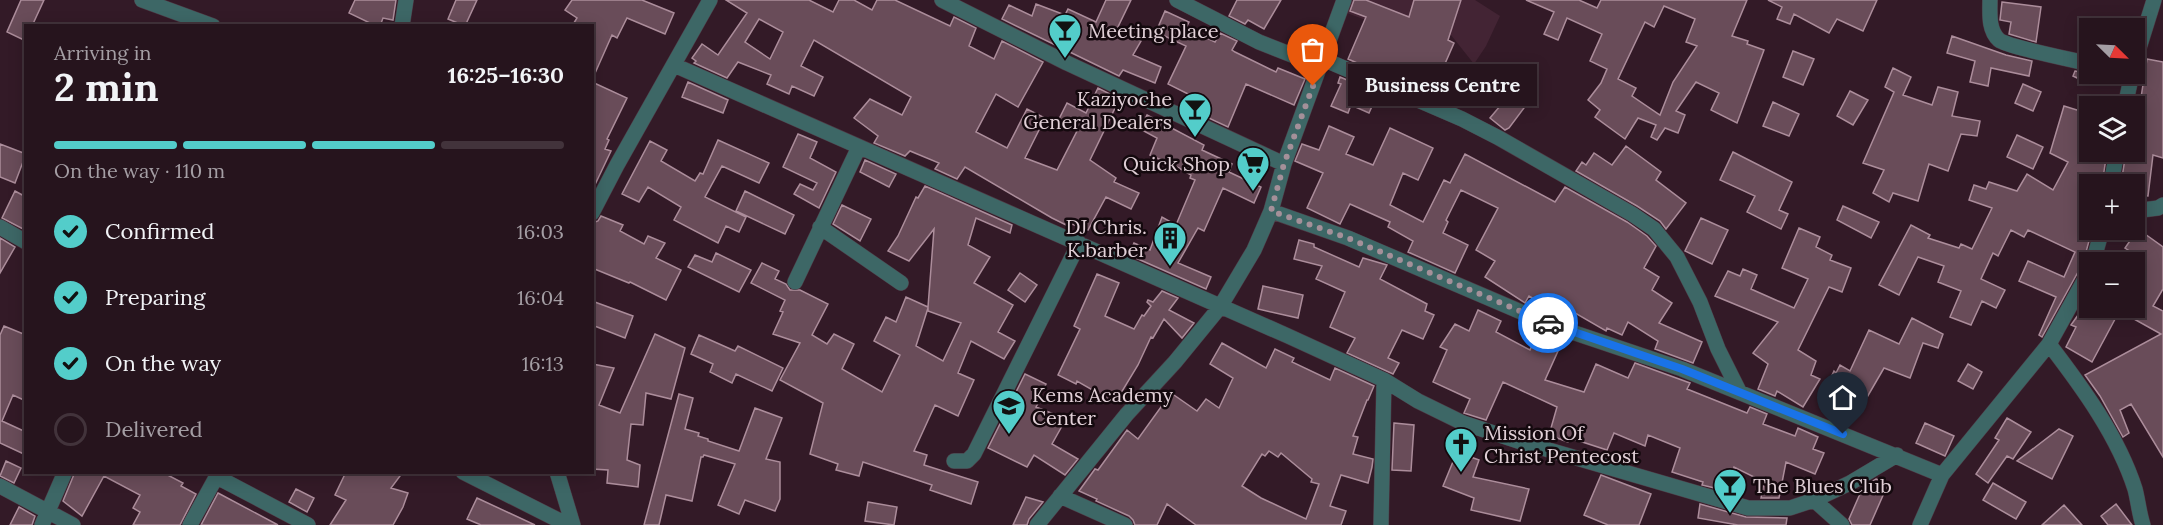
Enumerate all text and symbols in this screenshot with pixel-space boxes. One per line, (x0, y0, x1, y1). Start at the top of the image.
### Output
bar icon: Meeting place (1047, 12, 1083, 59)
place label: Meeting place (1088, 18, 1219, 43)
north arrow (2079, 18, 2145, 84)
map controls (2079, 18, 2145, 318)
pin (1287, 24, 1338, 86)
icon: bag (1296, 33, 1329, 66)
text: Arriving in (54, 40, 151, 65)
text: 16:25–16:30 (448, 61, 564, 89)
text: 2 min (54, 62, 159, 112)
callout: Business Centre (1349, 65, 1538, 107)
text: Business Centre (1365, 72, 1520, 97)
place label: Kaziyoche General Dealers (1023, 86, 1172, 134)
bar icon: Kaziyoche General Dealers (1177, 91, 1213, 138)
button: layers (2079, 96, 2145, 162)
supermarket icon: Quick Shop (1235, 145, 1271, 192)
place label: Quick Shop (1123, 151, 1230, 176)
text: On the way · 110 m (54, 158, 225, 183)
button: + (2079, 174, 2145, 240)
place label: DJ Chris. K.barber (1066, 214, 1147, 262)
icon: check (54, 215, 87, 248)
text: Confirmed (105, 217, 214, 245)
text: 16:03 (517, 219, 564, 244)
building icon: DJ Chris. K.barber (1152, 220, 1188, 267)
button: − (2079, 252, 2145, 318)
icon: check (54, 281, 87, 314)
text: Preparing (105, 283, 205, 311)
text: 16:04 (517, 285, 564, 310)
courier (1518, 293, 1578, 353)
icon: car (1532, 307, 1565, 340)
icon: check (54, 347, 87, 380)
text: On the way (105, 349, 221, 377)
text: 16:13 (522, 351, 564, 376)
pin (1817, 372, 1868, 434)
icon: home (1826, 381, 1859, 414)
place label: Kems Academy Center (1032, 382, 1174, 430)
school or university icon: Kems Academy Center (991, 388, 1027, 435)
text: Delivered (105, 415, 203, 443)
place label: Mission Of Christ Pentecost (1484, 420, 1639, 468)
church icon: Mission Of Christ Pentecost (1443, 426, 1479, 473)
bar icon: The Blues Club (1712, 467, 1748, 514)
place label: The Blues Club (1753, 473, 1892, 498)

